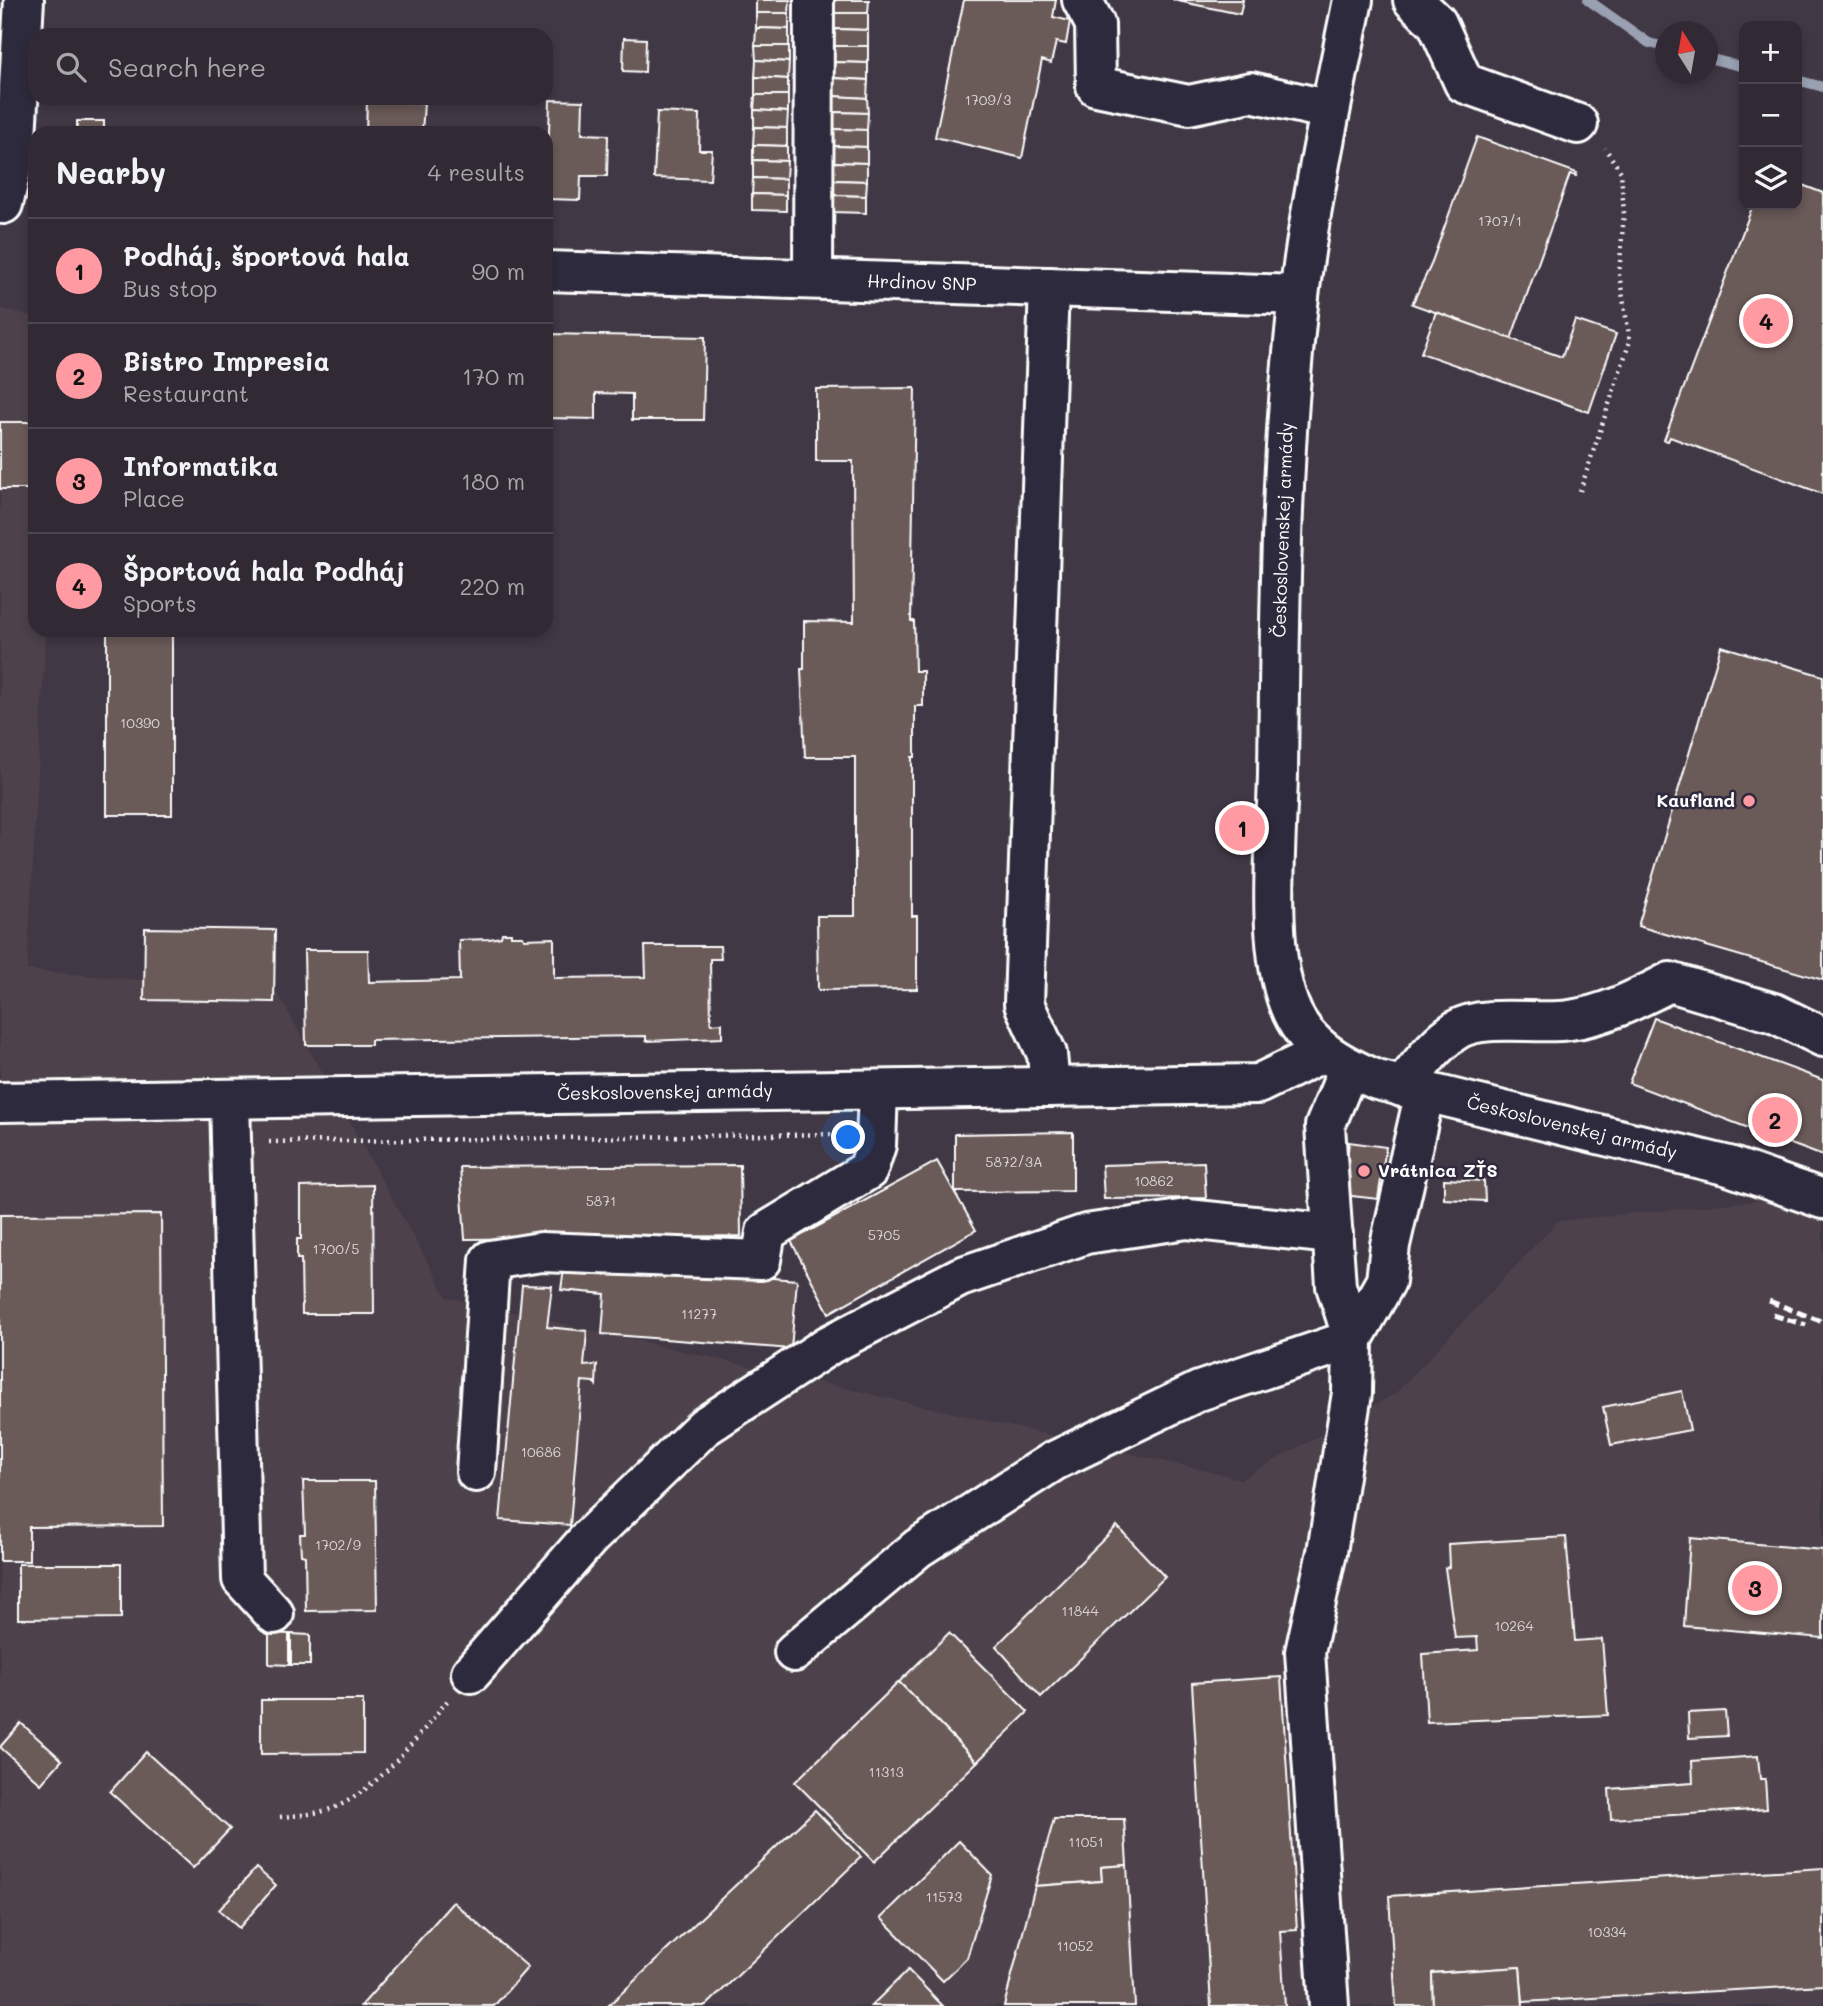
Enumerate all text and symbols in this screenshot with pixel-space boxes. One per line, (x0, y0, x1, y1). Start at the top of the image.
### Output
north arrow (1655, 21, 1718, 84)
map controls (1739, 21, 1802, 210)
button: + (1739, 21, 1802, 84)
search box (28, 28, 553, 105)
icon: search (52, 48, 90, 86)
text: Search here (108, 50, 266, 84)
button: − (1739, 84, 1802, 147)
house number: 1709/3 (965, 90, 1011, 109)
button: layers (1739, 147, 1802, 210)
text: Nearby (56, 152, 166, 192)
text: 4 results (428, 157, 525, 187)
house number: 1707/1 (1478, 211, 1522, 230)
text: Podháj, športová hala (123, 239, 410, 273)
text: 1 (74, 256, 84, 286)
text: 90 m (472, 256, 525, 286)
street label: Hrdinov SNP (867, 268, 977, 296)
text: Bus stop (123, 273, 218, 303)
pin: 4 (1743, 295, 1789, 347)
text: Bistro Impresia (123, 344, 330, 378)
text: 2 (73, 361, 85, 391)
text: 170 m (462, 361, 525, 391)
text: Restaurant (123, 378, 249, 408)
street label: Československej armády (1266, 422, 1298, 638)
text: Informatika (123, 449, 279, 483)
text: 3 (72, 466, 86, 496)
text: 180 m (461, 466, 525, 496)
text: Place (123, 483, 185, 513)
text: Športová hala Podháj (123, 554, 405, 588)
text: 4 (72, 571, 86, 601)
text: 220 m (459, 571, 525, 601)
text: Sports (123, 588, 197, 618)
house number: 10390 (120, 713, 160, 732)
place label: Kaufland (1656, 788, 1735, 812)
marker: Kaufland (1741, 793, 1757, 809)
pin: 1 (1219, 802, 1265, 854)
street label: Československej armády (557, 1078, 773, 1105)
street label: Československej armády (1464, 1089, 1680, 1164)
pin: 2 (1752, 1094, 1798, 1146)
your location (831, 1120, 865, 1154)
house number: 5872/3A (985, 1152, 1043, 1171)
place label: Vrátnica ZŤS (1378, 1158, 1498, 1182)
marker: Vrátnica ZŤS (1356, 1163, 1372, 1179)
house number: 10862 (1134, 1171, 1174, 1190)
house number: 5871 (586, 1191, 616, 1210)
house number: 5705 (868, 1225, 900, 1244)
house number: 1700/5 (313, 1239, 359, 1258)
house number: 11277 (681, 1304, 717, 1323)
house number: 10686 (521, 1442, 561, 1461)
house number: 1702/9 (315, 1535, 361, 1554)
pin: 3 (1732, 1562, 1778, 1614)
house number: 11844 (1061, 1601, 1099, 1620)
house number: 10264 (1494, 1616, 1534, 1635)
house number: 11313 (868, 1762, 904, 1781)
house number: 11051 (1068, 1832, 1104, 1851)
house number: 11573 (926, 1887, 962, 1906)
house number: 10334 (1587, 1922, 1628, 1941)
house number: 11052 (1056, 1936, 1094, 1955)

